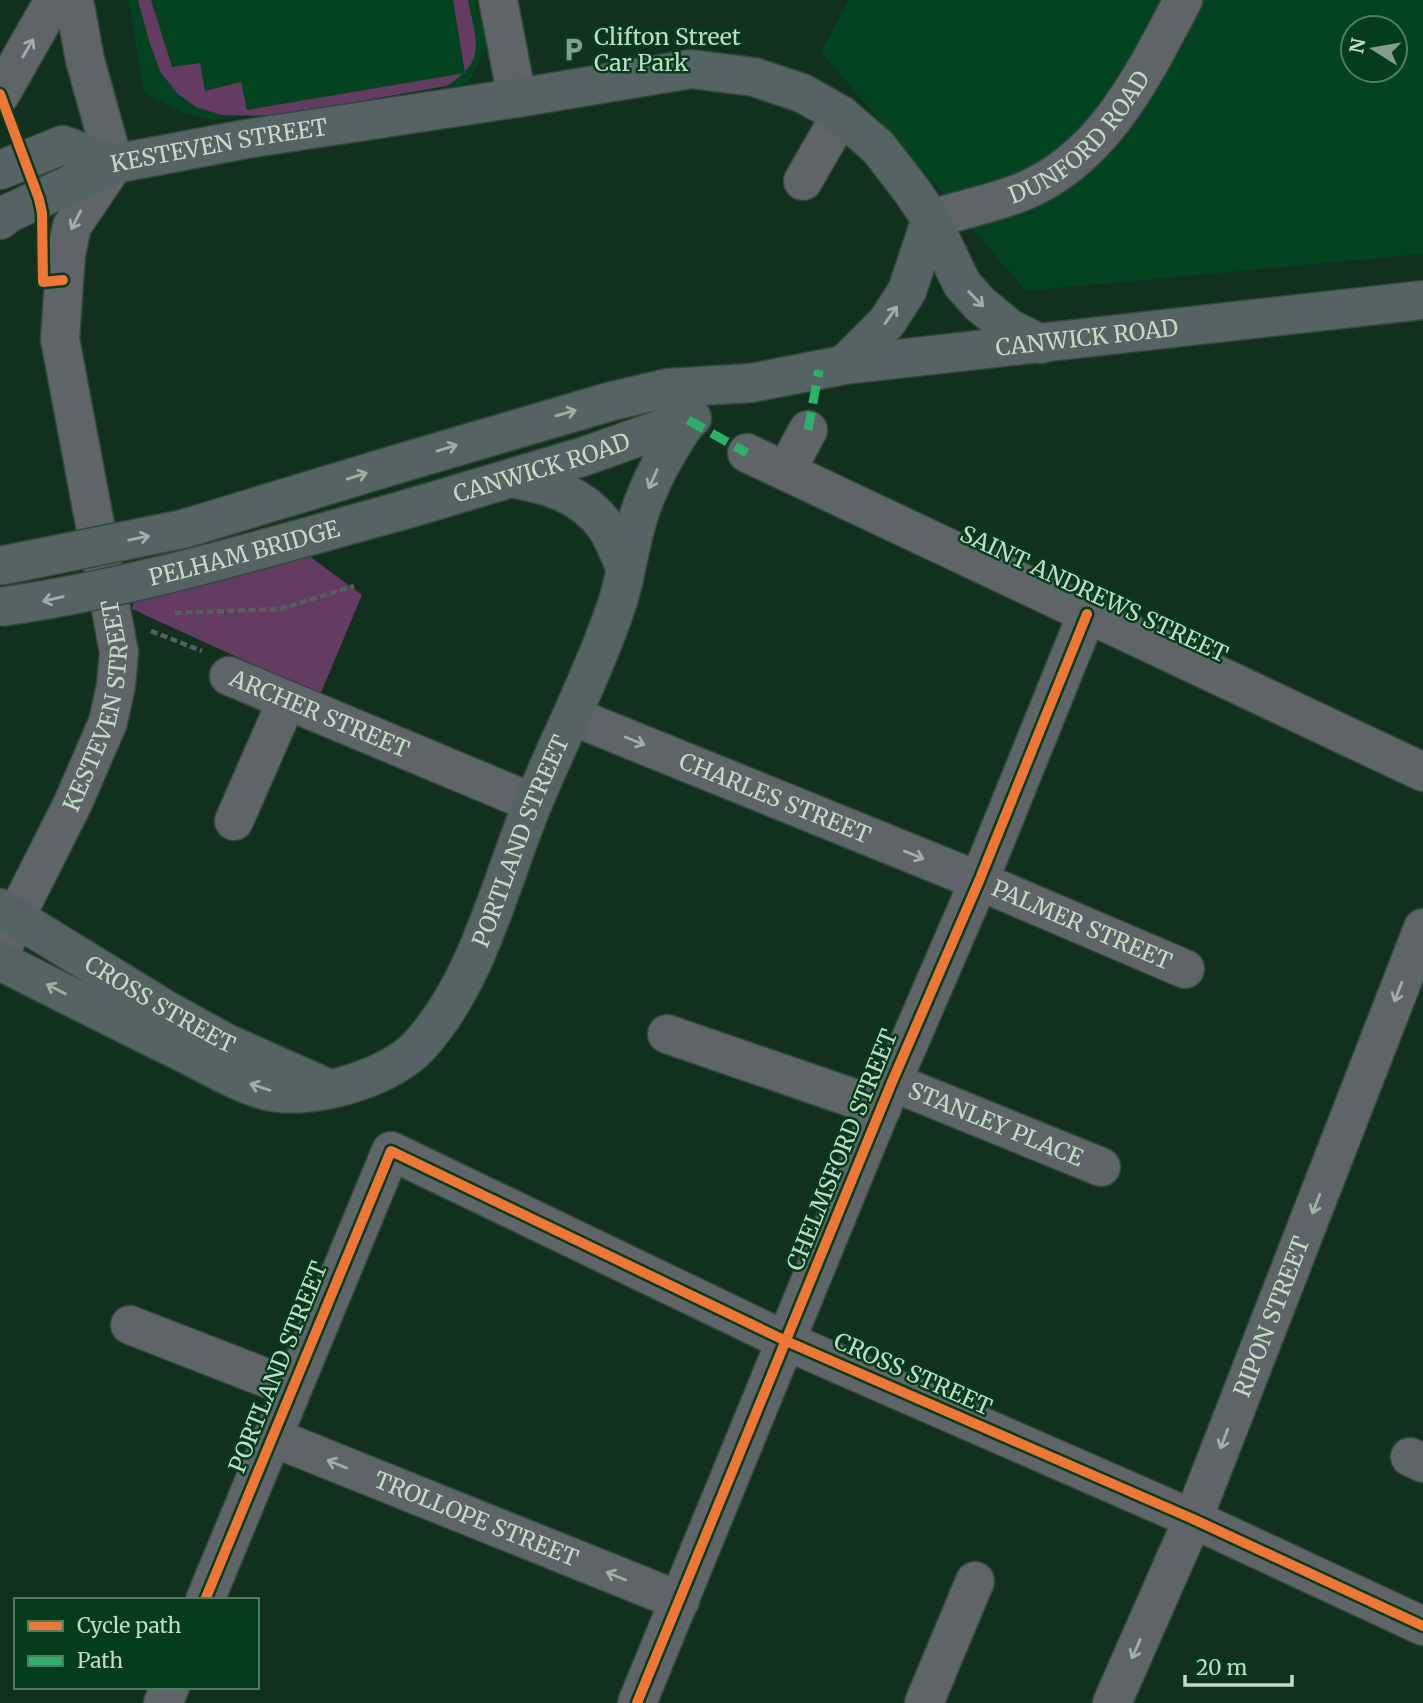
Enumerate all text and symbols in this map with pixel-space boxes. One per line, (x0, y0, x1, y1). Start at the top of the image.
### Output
north arrow (1339, 14, 1409, 84)
place label: Clifton Street Car Park (594, 22, 741, 77)
parking icon: Clifton Street Car Park (560, 36, 588, 64)
text: N (1344, 36, 1371, 55)
one-way arrow (21, 39, 35, 59)
street label: DUNFORD ROAD (1004, 65, 1156, 210)
street label: KESTEVEN STREET (108, 112, 329, 178)
one-way arrow (69, 210, 83, 230)
one-way arrow (968, 290, 985, 307)
one-way arrow (884, 306, 898, 325)
street label: CANWICK ROAD (994, 313, 1180, 362)
one-way arrow (555, 406, 577, 419)
street label: CANWICK ROAD (450, 426, 634, 508)
one-way arrow (436, 441, 458, 454)
one-way arrow (346, 468, 368, 481)
one-way arrow (646, 468, 659, 489)
street label: PELHAM BRIDGE (146, 513, 343, 592)
street label: SAINT ANDREWS STREET (956, 519, 1233, 668)
one-way arrow (127, 530, 150, 544)
one-way arrow (42, 592, 65, 606)
street label: KESTEVEN STREET (56, 597, 134, 816)
street label: ARCHER STREET (224, 663, 414, 764)
street label: PORTLAND STREET (466, 730, 575, 951)
one-way arrow (624, 736, 646, 749)
street label: CHARLES STREET (675, 746, 875, 850)
one-way arrow (903, 849, 924, 862)
street label: PALMER STREET (988, 873, 1177, 976)
street label: CROSS STREET (80, 949, 240, 1059)
one-way arrow (1391, 981, 1404, 1002)
one-way arrow (46, 982, 66, 996)
street label: CHELMSFORD STREET (780, 1025, 903, 1275)
street label: STANLEY PLACE (904, 1075, 1088, 1172)
one-way arrow (250, 1080, 272, 1093)
one-way arrow (1308, 1193, 1321, 1214)
street label: RIPON STREET (1227, 1232, 1316, 1401)
street label: PORTLAND STREET (222, 1257, 333, 1477)
street label: CROSS STREET (830, 1326, 997, 1421)
one-way arrow (1217, 1427, 1229, 1449)
one-way arrow (327, 1456, 349, 1469)
street label: TROLLOPE STREET (370, 1465, 583, 1573)
one-way arrow (606, 1568, 628, 1581)
legend (14, 1598, 259, 1689)
text: Cycle path (77, 1612, 181, 1639)
one-way arrow (1129, 1637, 1142, 1659)
scale bar (1185, 1644, 1292, 1688)
text: Path (77, 1647, 123, 1674)
text: 20 m (1196, 1654, 1248, 1681)

